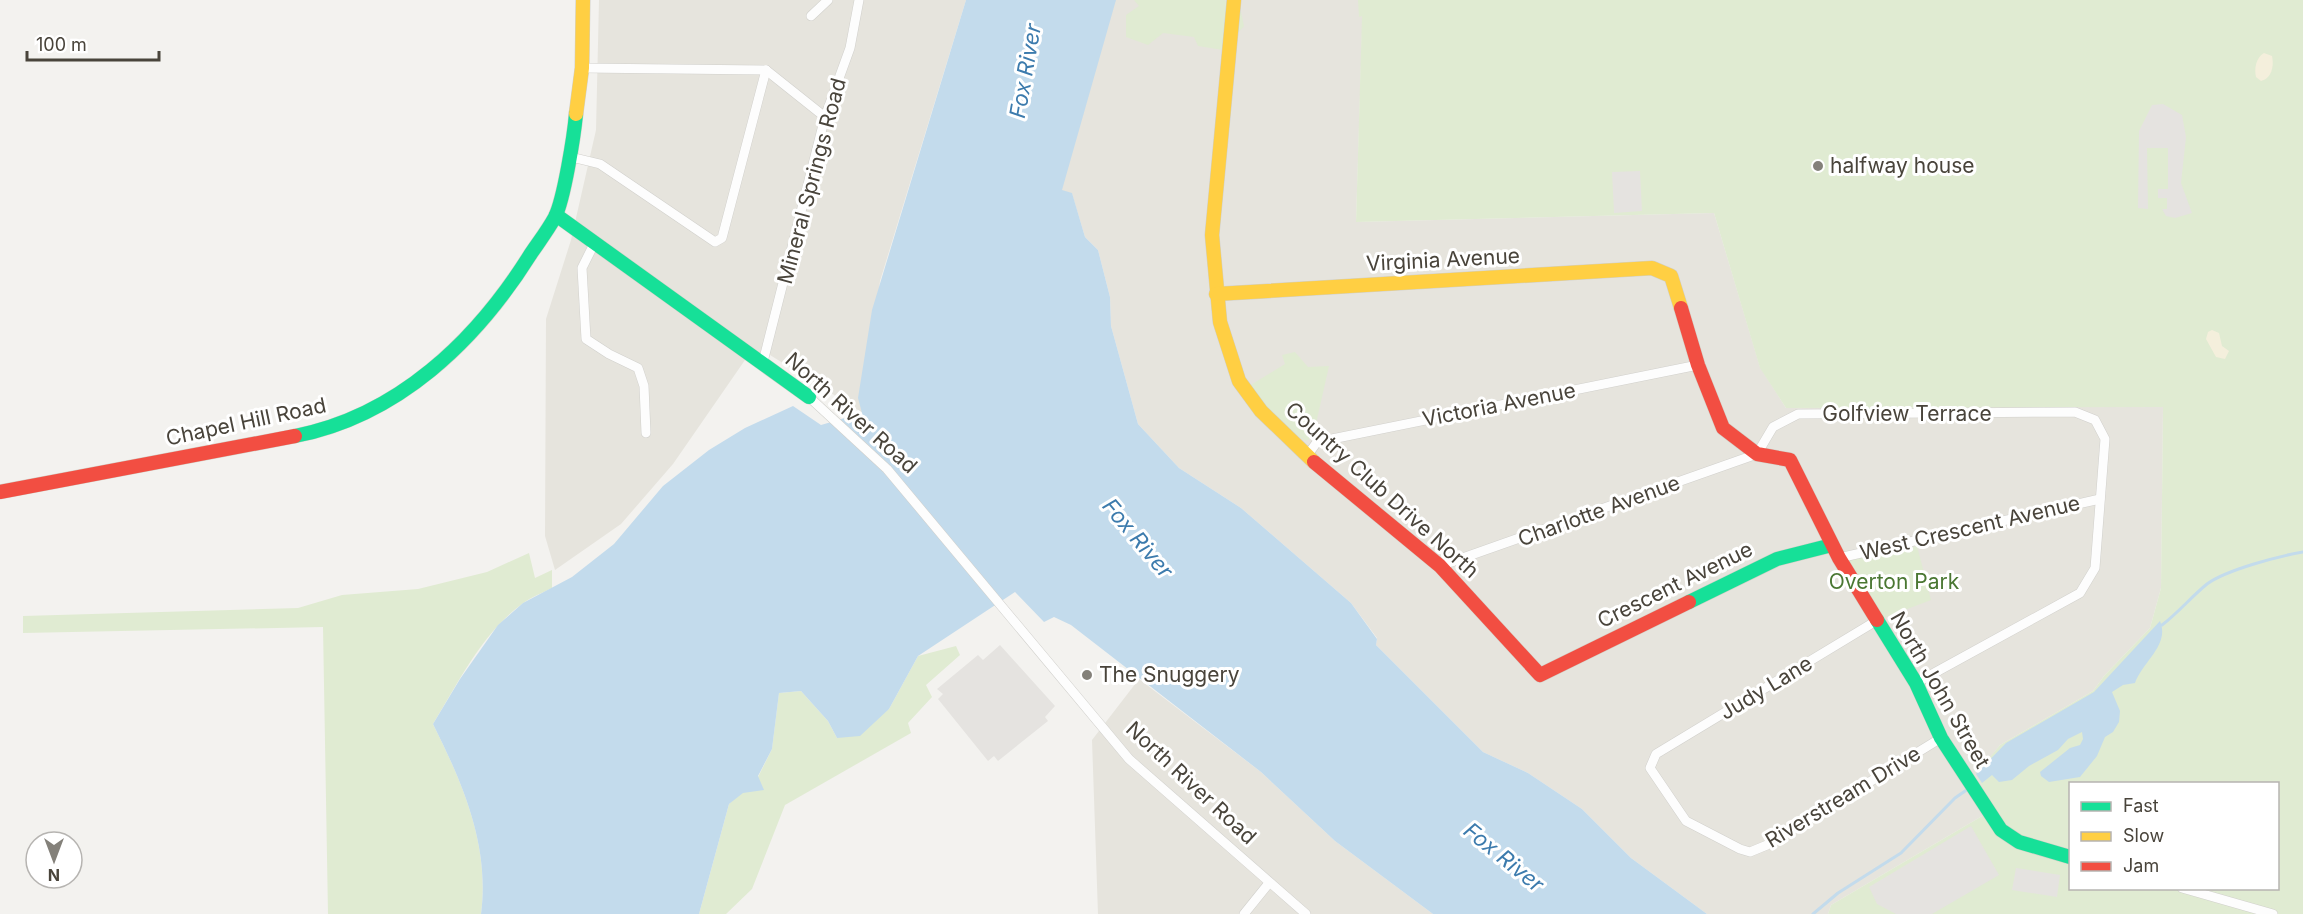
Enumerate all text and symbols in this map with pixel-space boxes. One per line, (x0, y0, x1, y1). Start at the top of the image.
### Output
water label: Fox River (1004, 21, 1046, 120)
scale bar (27, 24, 159, 62)
text: 100 m (36, 34, 87, 55)
street label: Mineral Springs Road (772, 75, 851, 286)
place label: halfway house (1830, 153, 1975, 178)
marker: halfway house (1811, 159, 1825, 173)
street label: Virginia Avenue (1365, 243, 1521, 276)
street label: North River Road (780, 347, 922, 478)
street label: Victoria Avenue (1420, 377, 1578, 432)
street label: Chapel Hill Road (164, 392, 328, 451)
street label: Country Club Drive North (1281, 396, 1484, 583)
street label: Golfview Terrace (1822, 401, 1992, 426)
street label: Charlotte Avenue (1514, 470, 1683, 551)
street label: West Crescent Avenue (1857, 490, 2082, 565)
water label: Fox River (1097, 493, 1179, 583)
street label: Crescent Avenue (1593, 536, 1756, 633)
park label: Overton Park (1829, 569, 1960, 594)
street label: North John Street (1886, 607, 1995, 772)
street label: Judy Lane (1715, 650, 1816, 725)
place label: The Snuggery (1099, 662, 1240, 687)
marker: The Snuggery (1080, 668, 1094, 682)
street label: North River Road (1121, 716, 1261, 849)
street label: Riverstream Drive (1761, 740, 1925, 853)
legend (2069, 782, 2279, 890)
text: Fast (2123, 795, 2159, 816)
water label: Fox River (1459, 817, 1550, 898)
text: Slow (2123, 825, 2164, 846)
north arrow (24, 830, 84, 890)
text: Jam (2123, 855, 2159, 876)
text: N (48, 865, 60, 885)

